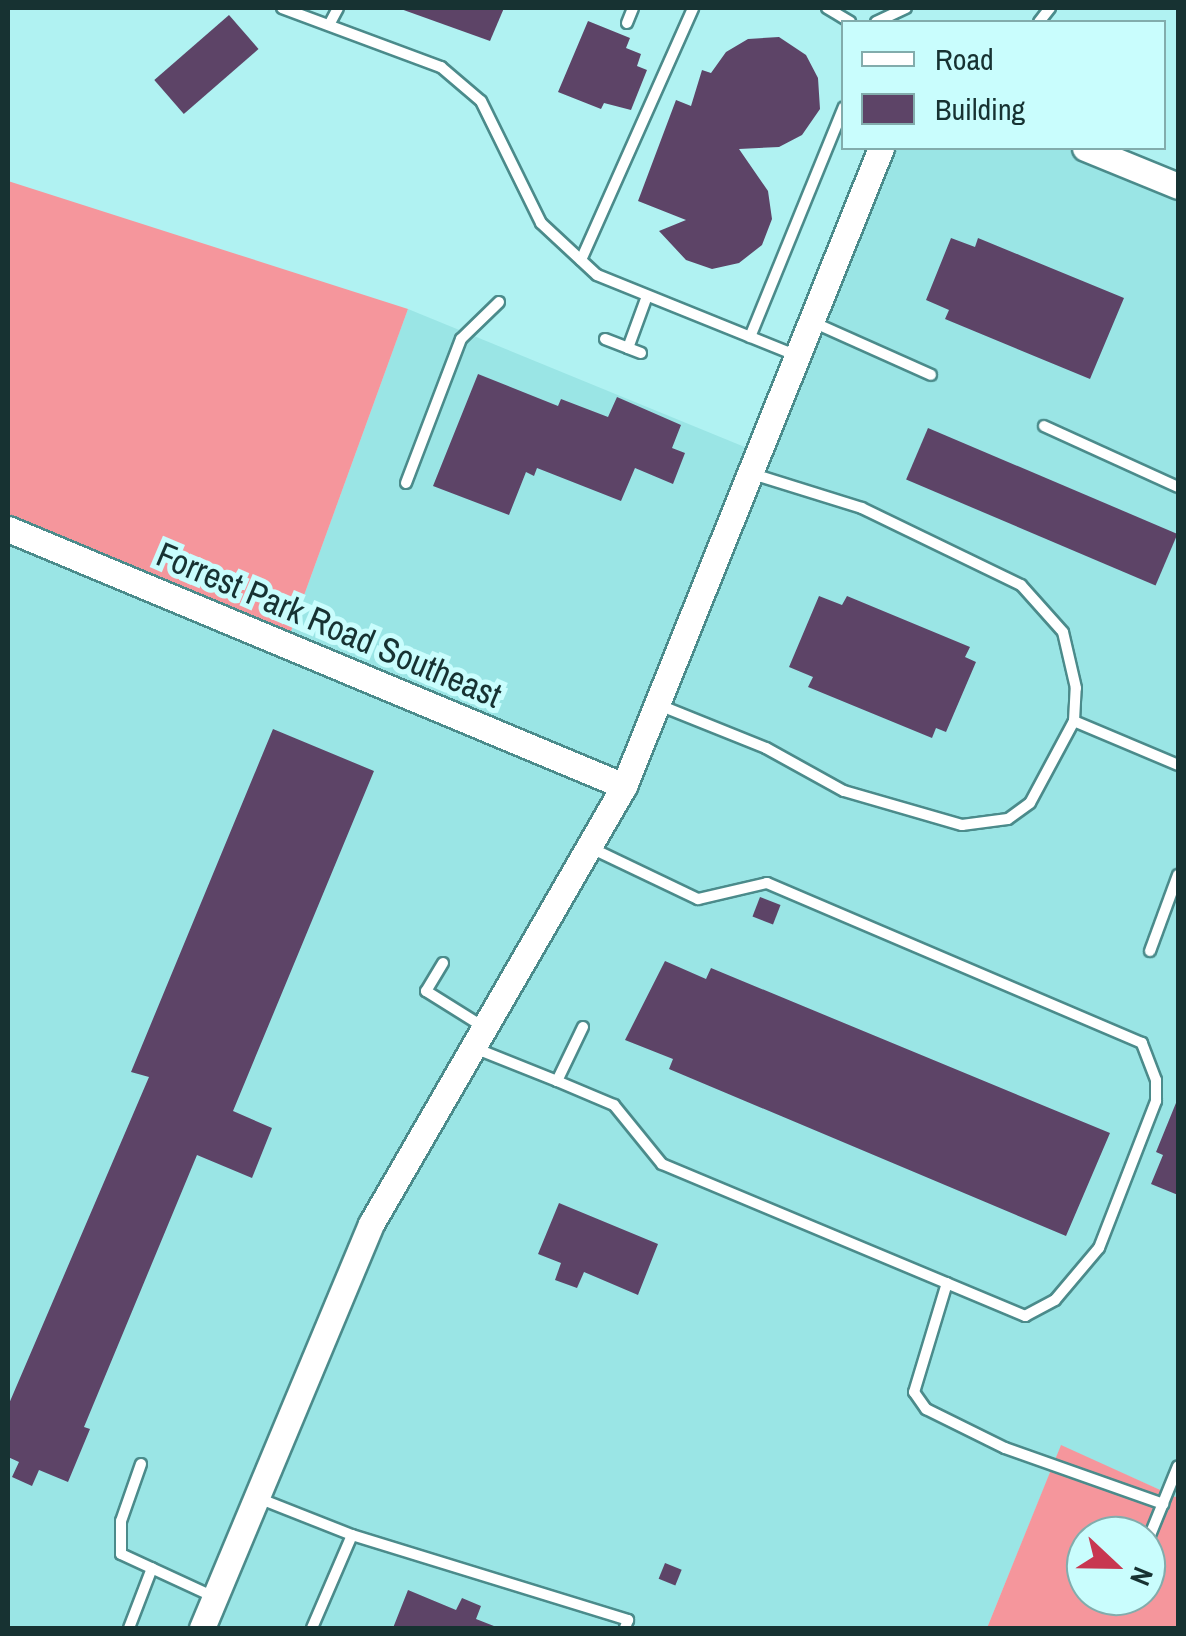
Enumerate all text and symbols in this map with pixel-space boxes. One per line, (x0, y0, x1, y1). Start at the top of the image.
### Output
legend (841, 20, 1166, 150)
text: Road (935, 39, 994, 79)
text: Building (935, 89, 1025, 129)
street label: Forrest Park Road Southeast (150, 533, 508, 717)
north arrow (1066, 1516, 1166, 1616)
text: N (1121, 1562, 1163, 1591)

